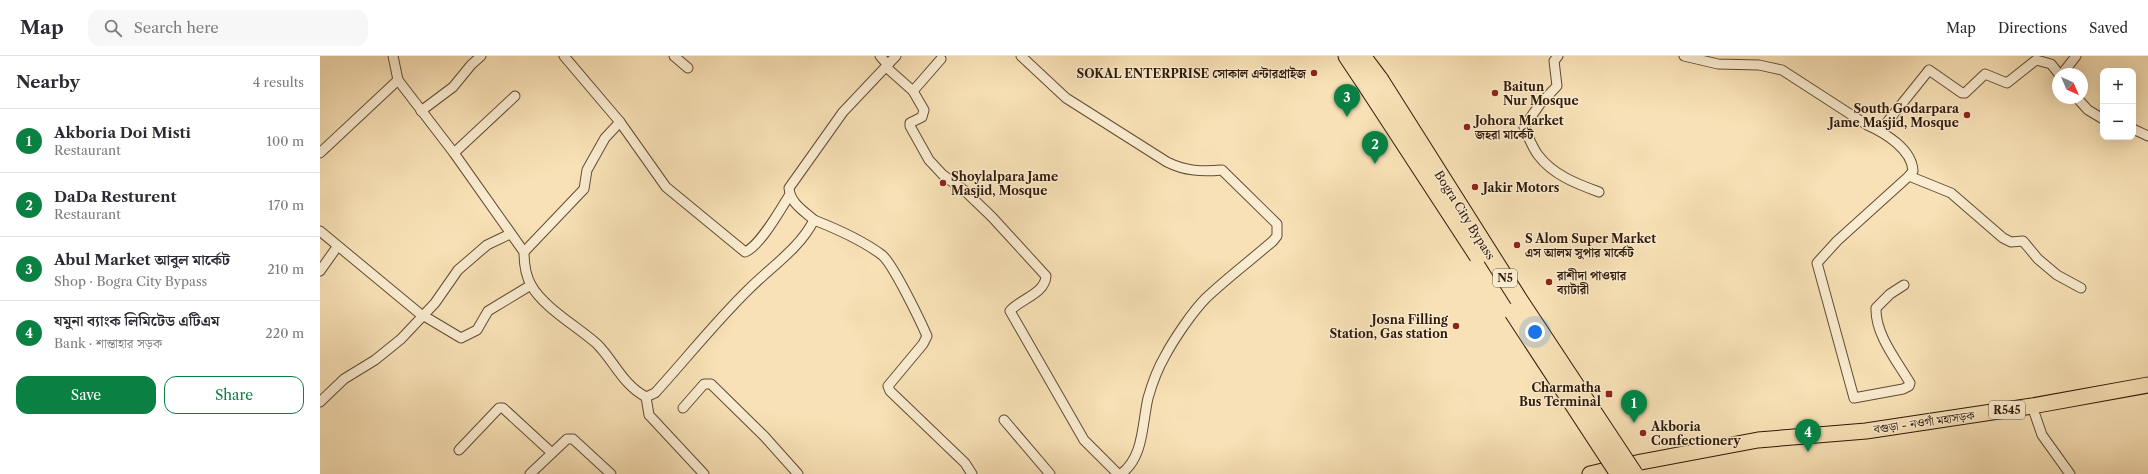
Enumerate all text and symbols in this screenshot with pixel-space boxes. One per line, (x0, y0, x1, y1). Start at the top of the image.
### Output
search box (88, 10, 368, 46)
text: Map (20, 16, 64, 39)
icon: search (102, 17, 124, 39)
text: Search here (134, 18, 219, 37)
text: Map (1946, 19, 1976, 37)
text: Directions (1998, 19, 2067, 37)
text: Saved (2089, 19, 2128, 37)
place label: SOKAL ENTERPRISE সোকাল এন্টারপ্রাইজ (1076, 65, 1307, 81)
marker: SOKAL ENTERPRISE সোকাল এন্টারপ্রাইজ (1309, 68, 1319, 78)
north arrow (2052, 68, 2088, 104)
map controls (2100, 68, 2136, 140)
button: + (2100, 68, 2136, 104)
text: Nearby (16, 72, 80, 92)
text: 4 results (253, 74, 304, 90)
place label: Baitun Nur Mosque (1503, 79, 1579, 108)
pin: 3 (1334, 84, 1360, 117)
marker: Baitun Nur Mosque (1490, 88, 1500, 98)
place label: South Godarpara Jame Masjid, Mosque (1827, 101, 1960, 130)
button: − (2100, 104, 2136, 140)
marker: South Godarpara Jame Masjid, Mosque (1962, 110, 1972, 120)
place label: Johora Market জহরা মার্কেট (1473, 113, 1564, 142)
marker: Johora Market জহরা মার্কেট (1462, 122, 1472, 132)
text: Akboria Doi Misti (54, 123, 191, 142)
pin: 2 (1362, 131, 1388, 164)
text: 1 (26, 133, 32, 149)
text: 100 m (266, 133, 304, 149)
text: Restaurant (54, 142, 121, 158)
street label: Bogra City Bypass (1432, 168, 1498, 262)
place label: Shoylalpara Jame Masjid, Mosque (951, 169, 1058, 198)
marker: Shoylalpara Jame Masjid, Mosque (938, 178, 948, 188)
place label: Jakir Motors (1481, 180, 1560, 195)
marker: Jakir Motors (1470, 182, 1480, 192)
text: DaDa Resturent (54, 187, 176, 206)
text: 2 (25, 197, 33, 213)
text: 170 m (268, 197, 304, 213)
text: Restaurant (54, 206, 121, 222)
place label: S Alom Super Market এস আলম সুপার মার্কেট (1525, 231, 1656, 260)
marker: S Alom Super Market এস আলম সুপার মার্কেট (1512, 240, 1522, 250)
text: Abul Market আবুল মার্কেট (54, 250, 230, 269)
text: 3 (25, 261, 33, 277)
text: 210 m (267, 261, 304, 277)
place label: রাশীদা পাওয়ার ব্যাটারী (1556, 268, 1627, 297)
road number: N5 (1493, 269, 1517, 287)
text: Shop · Bogra City Bypass (54, 273, 207, 289)
marker: রাশীদা পাওয়ার ব্যাটারী (1544, 277, 1554, 287)
text: যমুনা ব্যাংক লিমিটেড এটিএম (54, 311, 220, 330)
place label: Josna Filling Station, Gas station (1329, 312, 1449, 341)
marker: Josna Filling Station, Gas station (1451, 321, 1461, 331)
your location (1525, 322, 1545, 342)
text: 4 (25, 325, 33, 341)
text: 220 m (265, 325, 304, 341)
text: Bank · শান্তাহার সড়ক (54, 335, 162, 351)
button: Save (16, 376, 156, 414)
button: Share (164, 376, 304, 414)
place label: Charmatha Bus Terminal (1519, 380, 1602, 409)
marker: Charmatha Bus Terminal (1604, 389, 1614, 399)
pin: 1 (1621, 390, 1647, 423)
road number: R545 (1989, 401, 2025, 419)
street label: বগুড়া - নওগাঁ মহাসড়ক (1872, 407, 1976, 437)
place label: Akboria Confectionery (1650, 419, 1741, 448)
pin: 4 (1795, 419, 1821, 452)
marker: Akboria Confectionery (1638, 428, 1648, 438)

